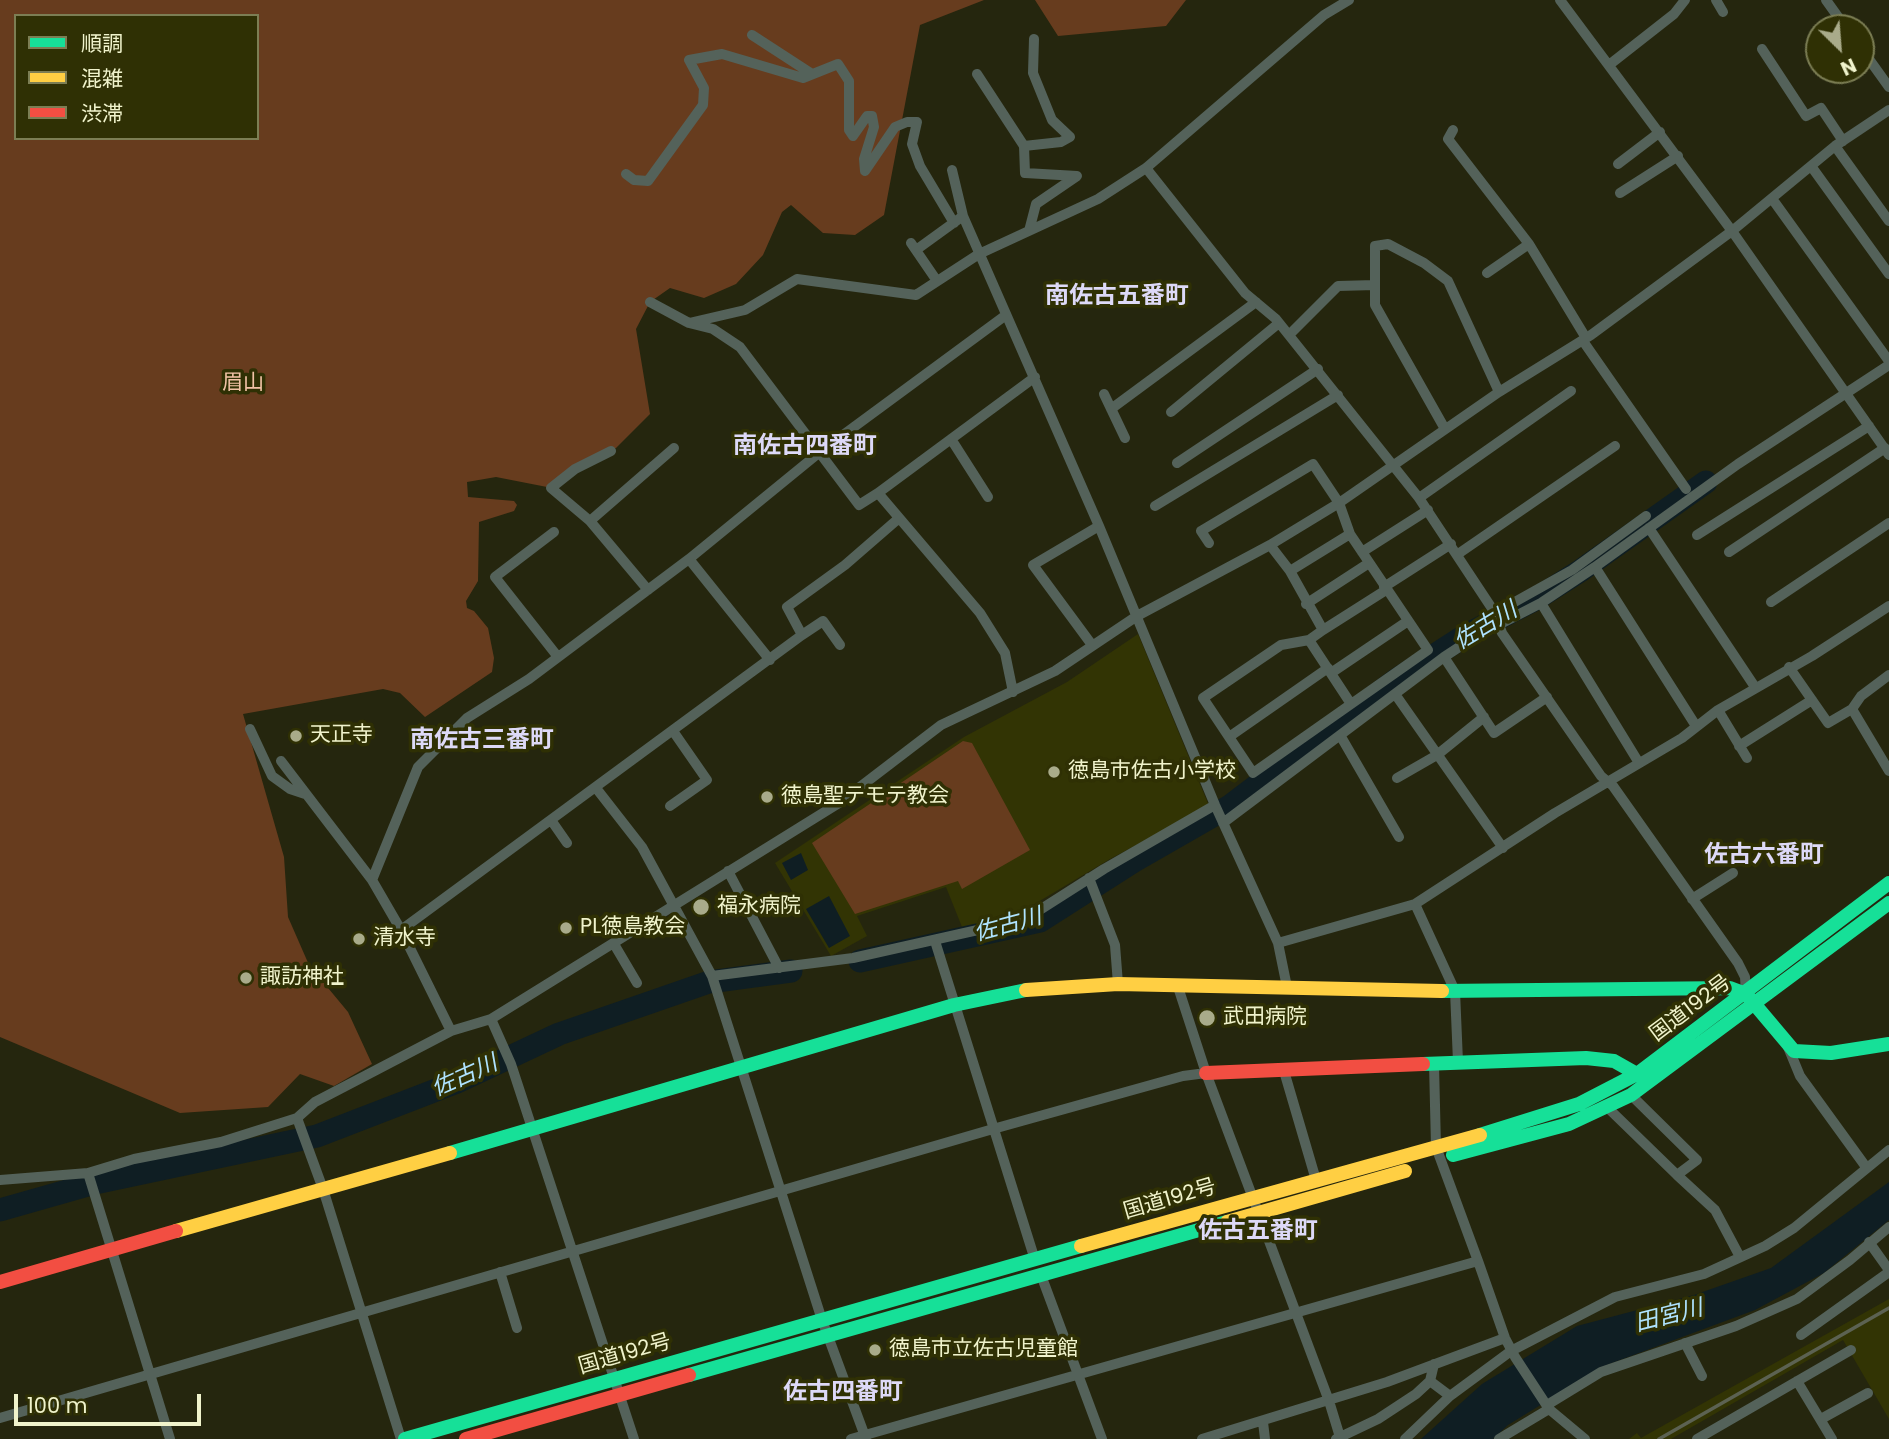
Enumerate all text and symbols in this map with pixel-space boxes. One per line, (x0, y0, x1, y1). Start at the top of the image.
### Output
legend (14, 14, 259, 140)
north arrow (1805, 14, 1875, 84)
text: 順調 (81, 29, 123, 58)
text: N (1836, 51, 1860, 82)
text: 混雑 (81, 64, 123, 93)
text: 渋滞 (81, 99, 123, 128)
district label: 南佐古五番町 (1045, 283, 1189, 311)
park label: 眉山 (222, 371, 264, 397)
district label: 南佐古四番町 (733, 433, 877, 461)
water label: 佐古川 (1449, 597, 1523, 657)
place label: 天正寺 (310, 723, 373, 749)
district label: 南佐古三番町 (410, 727, 554, 755)
marker: 天正寺 (288, 728, 304, 744)
place label: 徳島市佐古小学校 (1068, 759, 1236, 785)
marker: 徳島市佐古小学校 (1046, 764, 1062, 780)
place label: 徳島聖テモテ教会 (781, 784, 949, 810)
marker: 徳島聖テモテ教会 (759, 789, 775, 805)
district label: 佐古六番町 (1704, 842, 1824, 870)
place label: 福永病院 (717, 894, 801, 920)
marker: 福永病院 (691, 897, 711, 917)
water label: 佐古川 (971, 904, 1045, 948)
place label: PL徳島教会 (580, 915, 685, 941)
marker: PL徳島教会 (558, 920, 574, 936)
place label: 清水寺 (373, 926, 436, 952)
marker: 清水寺 (351, 931, 367, 947)
place label: 諏訪神社 (260, 965, 344, 991)
marker: 諏訪神社 (238, 970, 254, 986)
street label: 国道192号 (1645, 970, 1737, 1048)
place label: 武田病院 (1223, 1005, 1307, 1031)
marker: 武田病院 (1197, 1008, 1217, 1028)
water label: 佐古川 (428, 1050, 502, 1104)
street label: 国道192号 (1121, 1175, 1219, 1225)
district label: 佐古五番町 (1198, 1218, 1318, 1246)
water label: 田宮川 (1632, 1295, 1706, 1339)
street label: 国道192号 (576, 1330, 674, 1380)
place label: 徳島市立佐古児童館 (889, 1337, 1078, 1363)
marker: 徳島市立佐古児童館 (867, 1342, 883, 1358)
district label: 佐古四番町 (783, 1379, 903, 1407)
scale bar (18, 1380, 205, 1424)
text: 100 m (27, 1391, 87, 1420)

